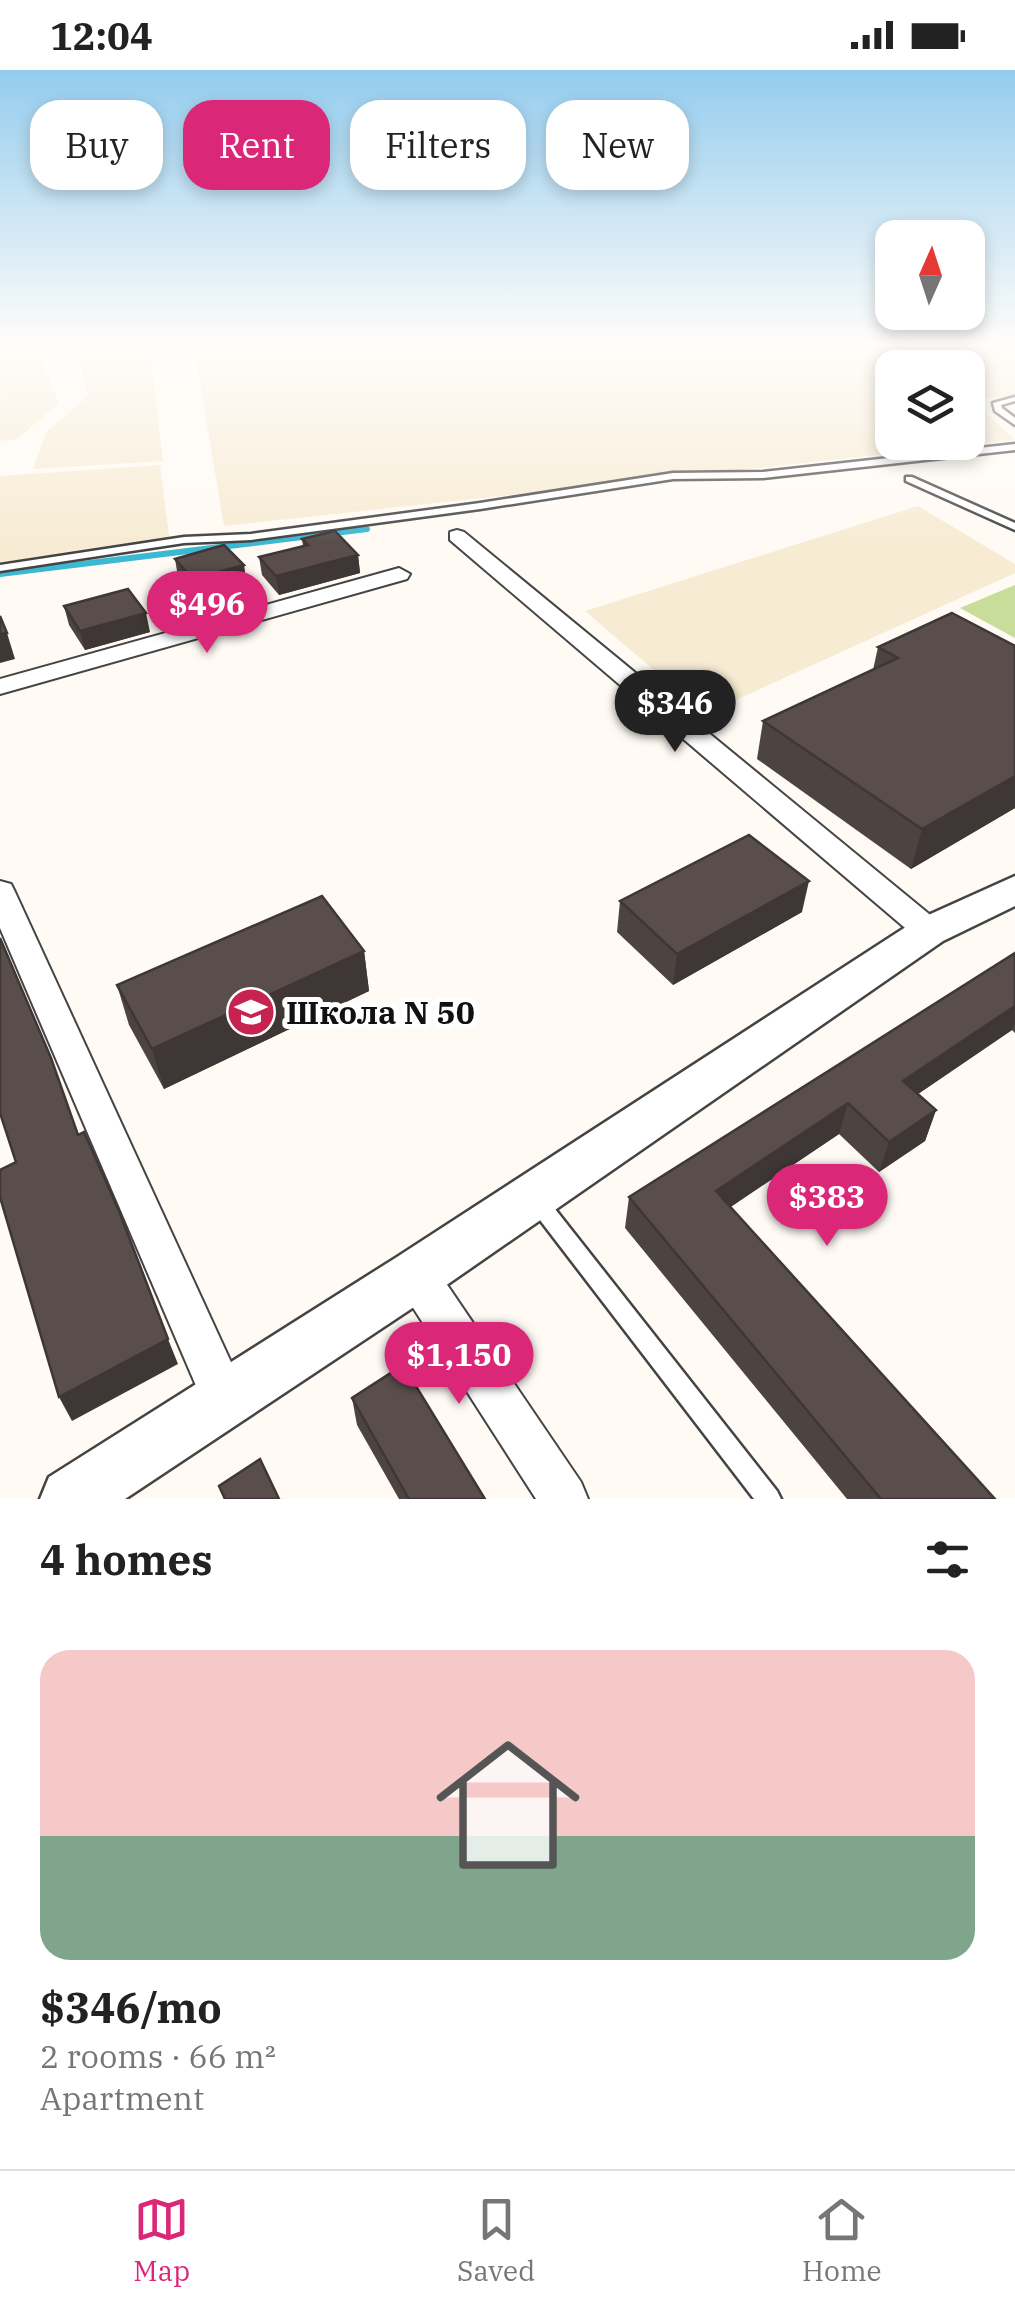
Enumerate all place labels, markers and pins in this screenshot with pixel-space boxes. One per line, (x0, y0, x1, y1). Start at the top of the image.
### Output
pin: $496 (148, 571, 266, 656)
pin: $346 (616, 670, 734, 755)
school or university icon: Школа N 50 (225, 986, 277, 1038)
place label: Школа N 50 (286, 991, 475, 1033)
pin: $383 (768, 1164, 886, 1249)
pin: $1,150 (378, 1322, 540, 1407)

